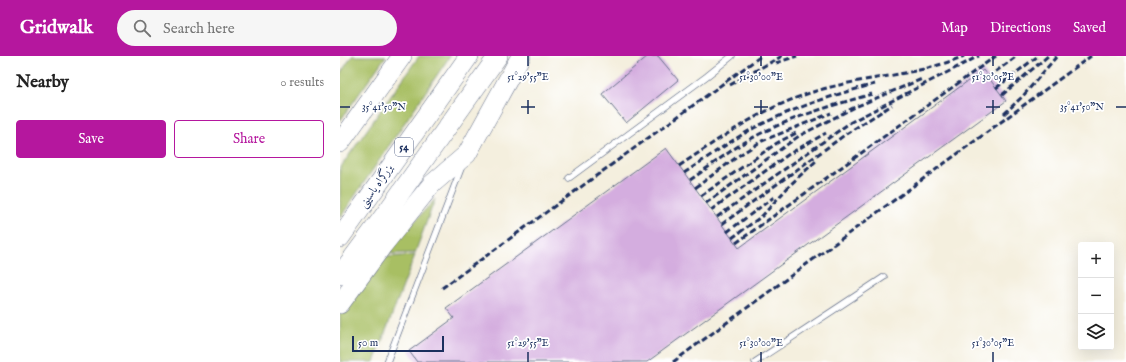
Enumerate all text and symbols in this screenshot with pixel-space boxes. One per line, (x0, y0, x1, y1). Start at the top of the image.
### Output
search box (117, 10, 397, 46)
text: Gridwalk (20, 16, 93, 40)
icon: search (131, 17, 153, 39)
text: Search here (163, 19, 235, 38)
text: Map (941, 19, 968, 37)
text: Directions (990, 19, 1051, 37)
text: Saved (1073, 19, 1106, 37)
text: 51°29'55"E (507, 71, 549, 84)
text: 51°30'00"E (739, 71, 783, 84)
text: 51°30'05"E (972, 71, 1014, 84)
text: Nearby (16, 72, 69, 93)
text: 0 results (280, 74, 324, 91)
text: 35°41'50"N (362, 101, 406, 114)
text: 35°41'50"N (1060, 101, 1104, 114)
button: Save (16, 120, 166, 158)
button: Share (174, 120, 324, 158)
road number: 54 (395, 138, 413, 156)
street label: بزرگراه یاسینی (355, 161, 397, 211)
map controls (1078, 242, 1114, 350)
button: + (1078, 242, 1114, 278)
button: − (1078, 278, 1114, 314)
button: layers (1078, 314, 1114, 350)
scale bar (352, 334, 444, 353)
text: 50 m (358, 336, 378, 350)
text: 51°29'55"E (507, 337, 549, 350)
text: 51°30'00"E (739, 337, 783, 350)
text: 51°30'05"E (972, 337, 1014, 350)

